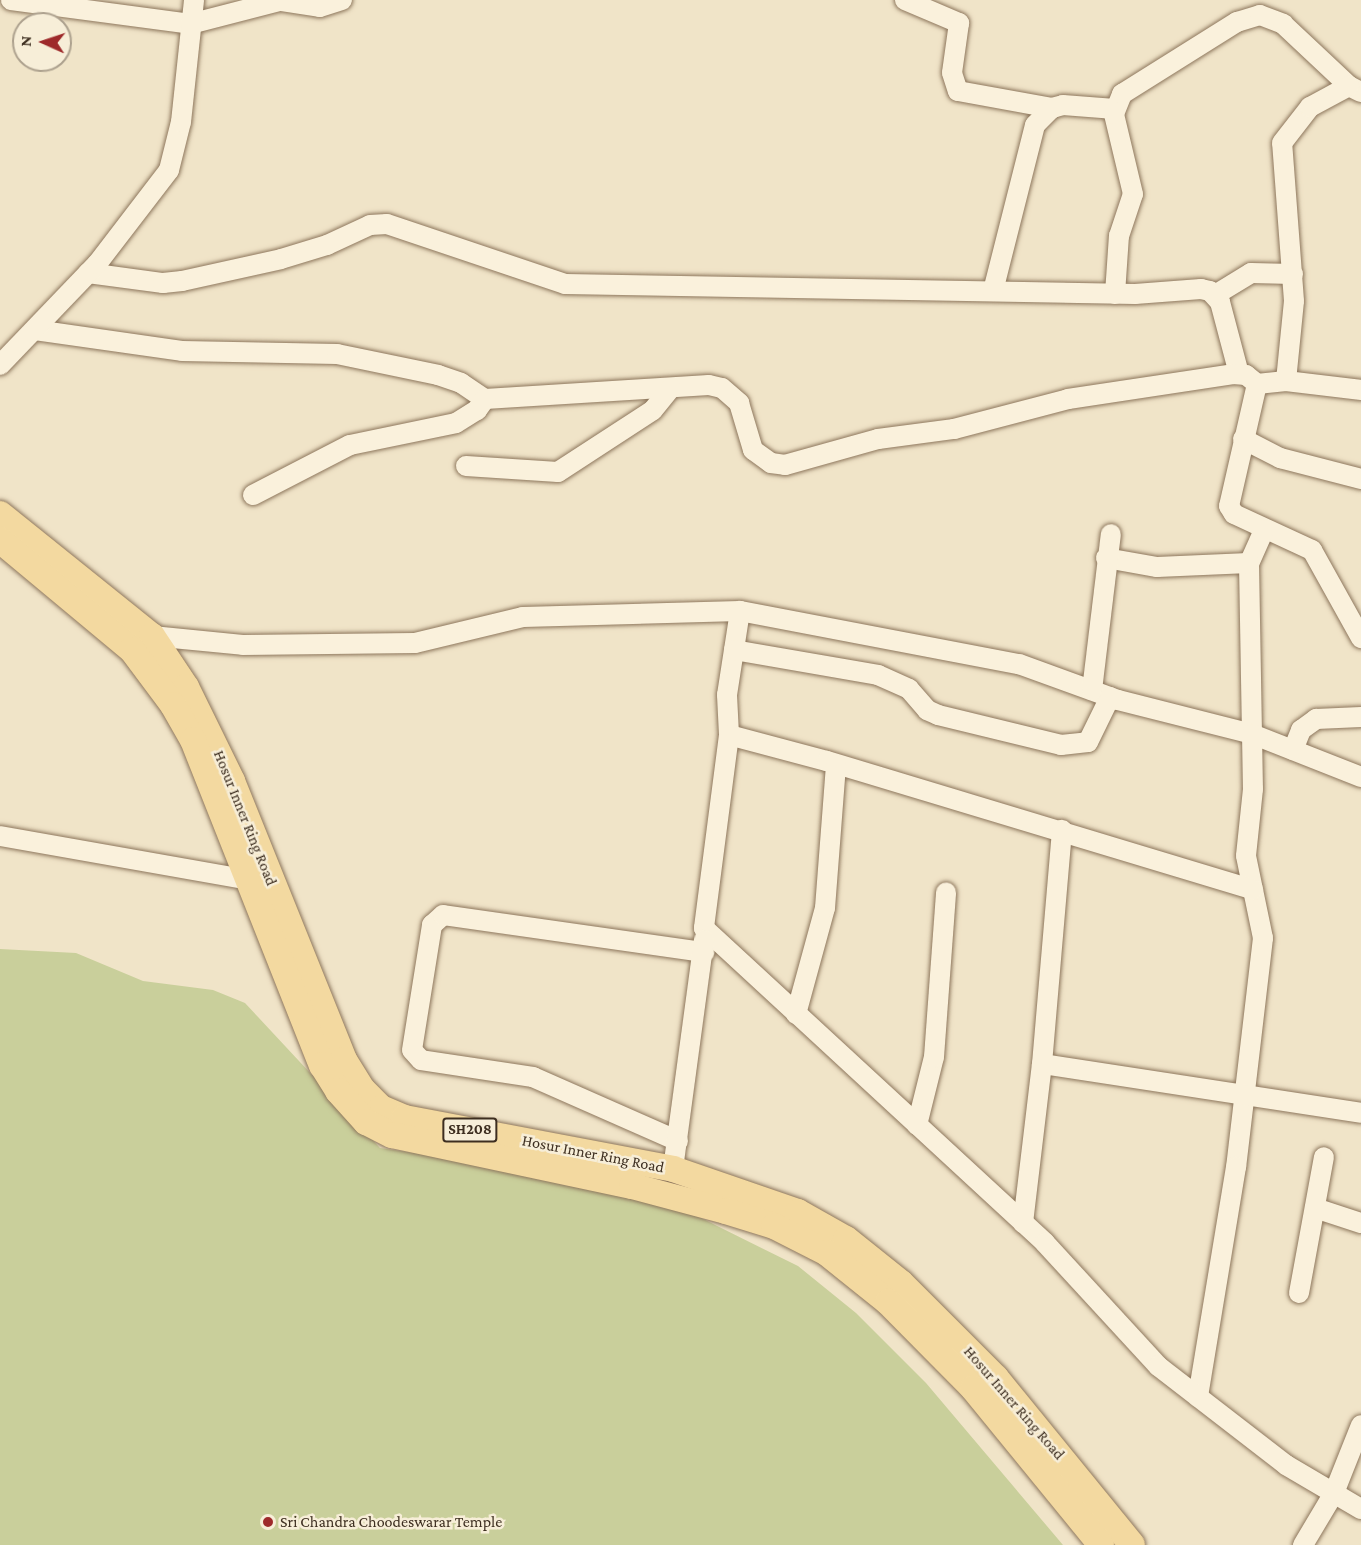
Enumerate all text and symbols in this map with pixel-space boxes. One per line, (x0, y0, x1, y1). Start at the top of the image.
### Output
north arrow (12, 12, 72, 72)
text: N (17, 35, 34, 47)
street label: Hosur Inner Ring Road (209, 747, 281, 889)
road number: SH208 (442, 1118, 498, 1142)
street label: Hosur Inner Ring Road (520, 1131, 666, 1177)
street label: Hosur Inner Ring Road (959, 1342, 1069, 1464)
place label: Sri Chandra Choodeswarar Temple (280, 1512, 502, 1532)
marker: Sri Chandra Choodeswarar Temple (261, 1515, 275, 1529)

